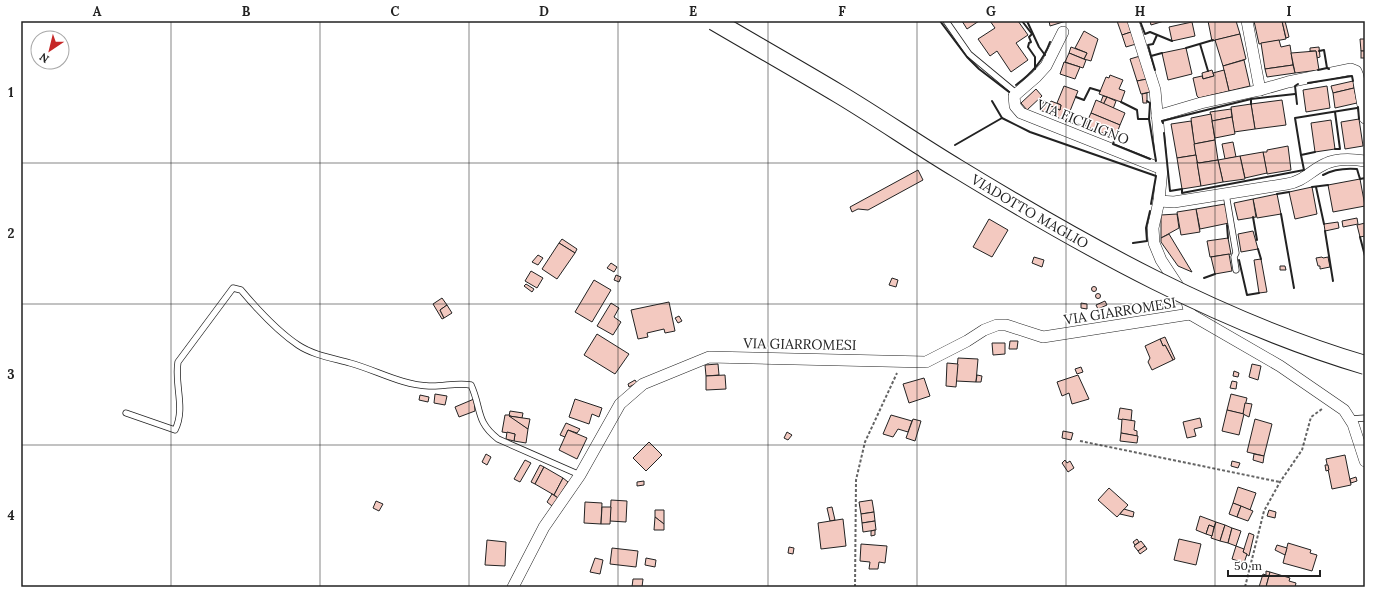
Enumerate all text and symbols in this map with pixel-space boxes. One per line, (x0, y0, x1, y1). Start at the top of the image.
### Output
text: A (93, 3, 102, 20)
text: B (242, 3, 251, 20)
text: C (391, 3, 400, 20)
text: D (539, 3, 549, 20)
text: E (689, 3, 697, 20)
text: F (838, 3, 846, 20)
text: G (986, 3, 996, 20)
text: H (1135, 3, 1145, 20)
text: I (1286, 3, 1292, 20)
north arrow (30, 30, 70, 70)
text: N (36, 50, 52, 66)
text: 1 (8, 84, 14, 101)
street label: VIA FICILIGNO (1033, 95, 1132, 149)
street label: VIADOTTO MAGLIO (967, 170, 1092, 252)
text: 2 (8, 225, 15, 242)
street label: VIA GIARROMESI (1062, 293, 1177, 329)
street label: VIA GIARROMESI (742, 334, 857, 354)
text: 3 (7, 366, 15, 383)
text: 4 (7, 507, 15, 524)
scale bar (1228, 552, 1320, 578)
text: 50 m (1234, 558, 1262, 573)

